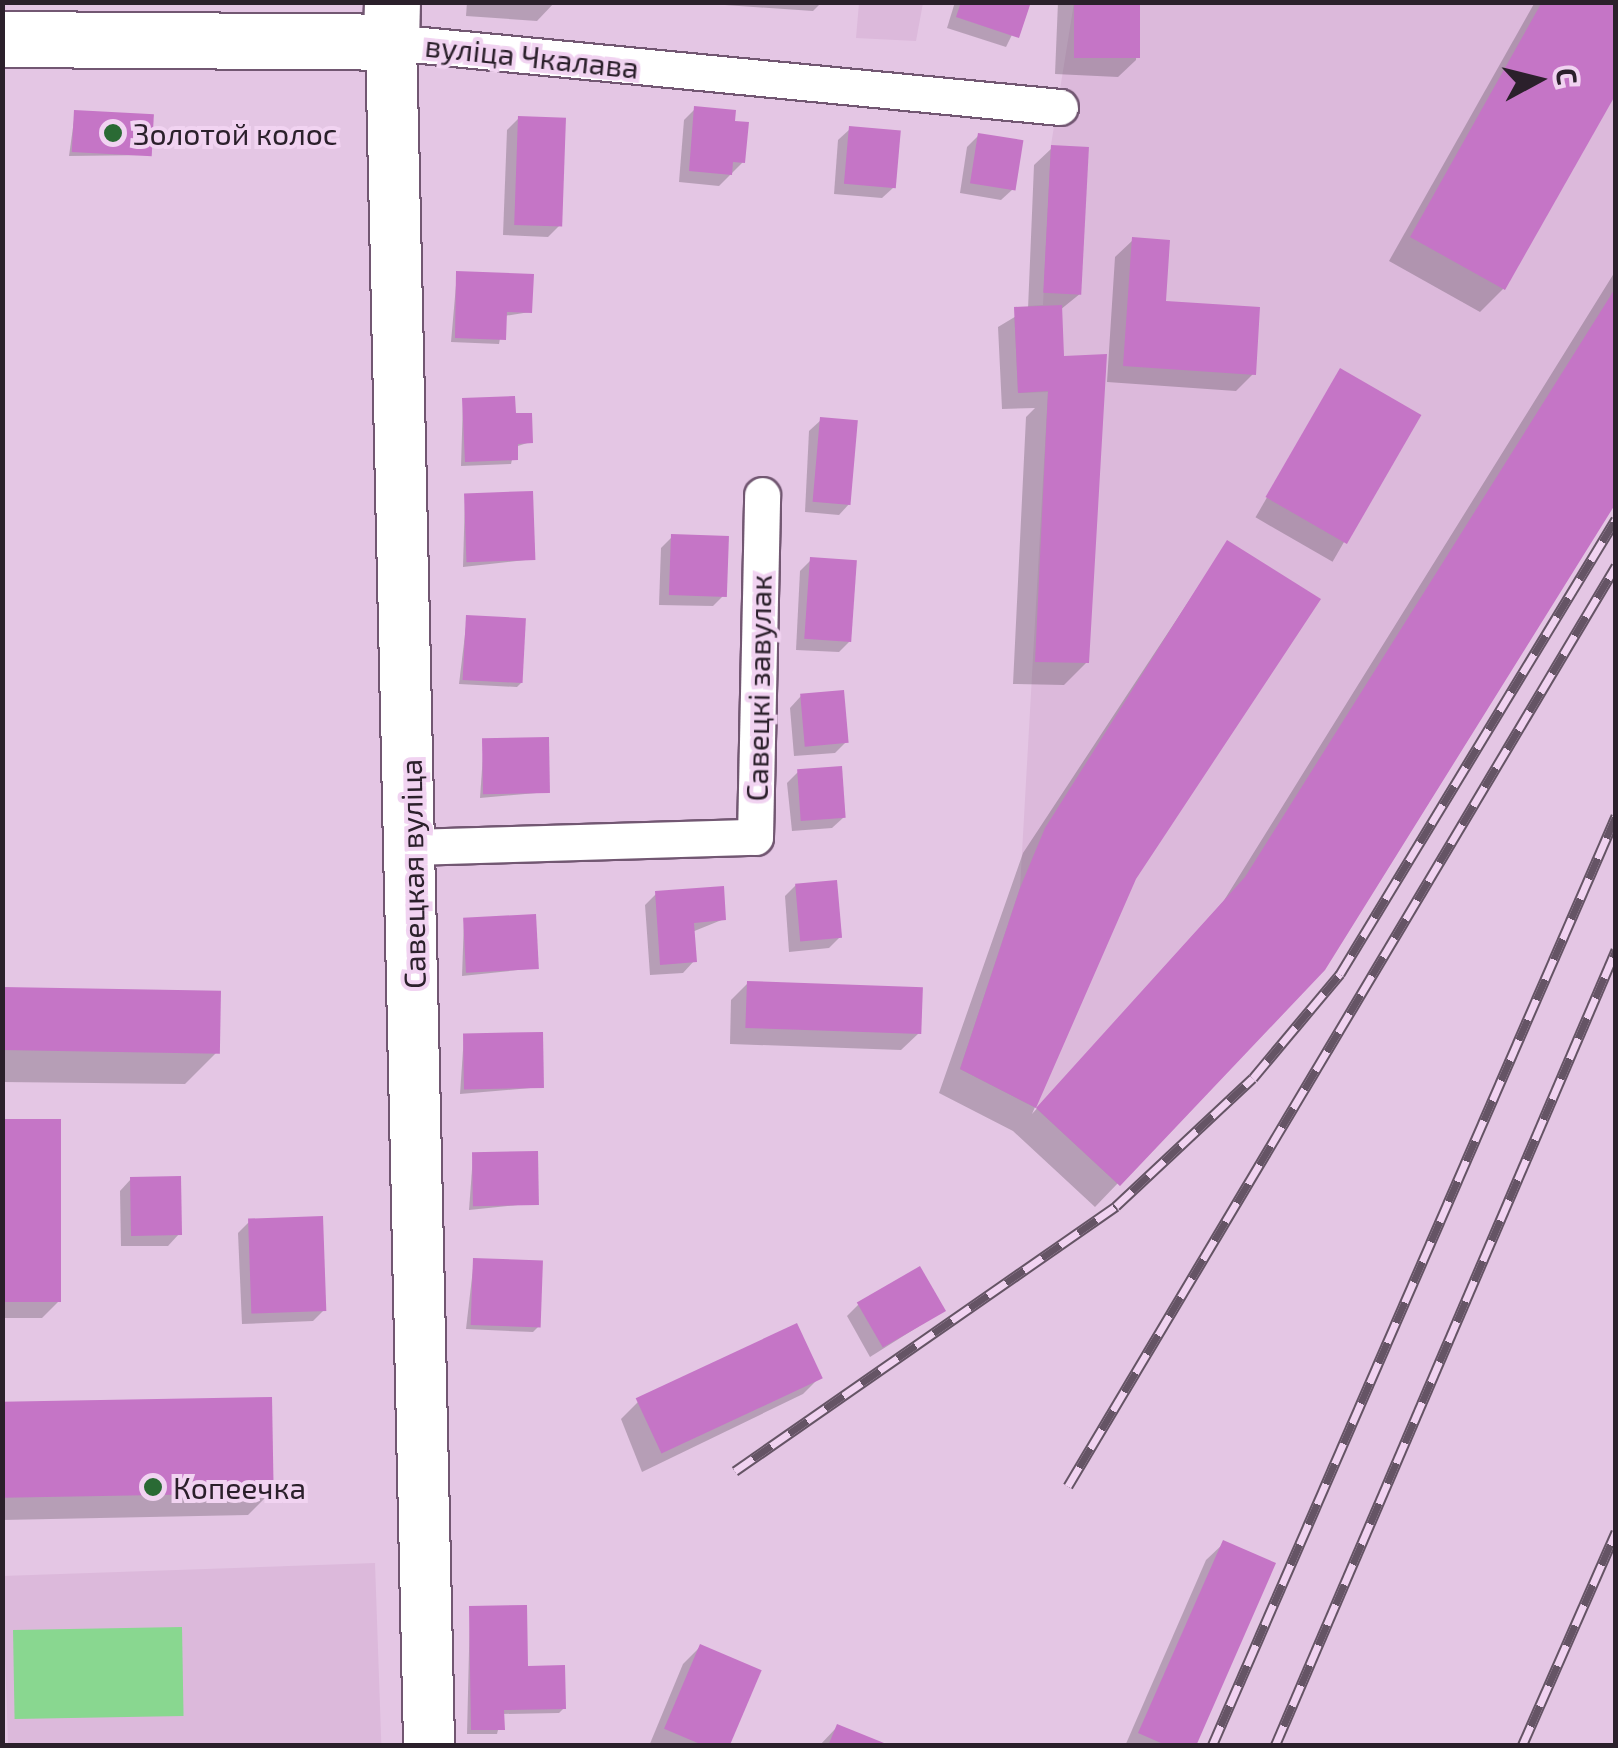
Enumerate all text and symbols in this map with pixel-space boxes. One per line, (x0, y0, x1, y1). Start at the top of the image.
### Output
street label: вуліца Чкалава (423, 27, 641, 85)
north arrow (1488, 30, 1588, 130)
text: С (1550, 66, 1586, 87)
place label: Золотой колос (133, 115, 338, 151)
marker: Золотой колос (102, 122, 124, 144)
street label: Савецкі завулак (738, 574, 778, 802)
street label: Савецкая вуліца (392, 759, 432, 989)
place label: Копеечка (173, 1469, 306, 1505)
marker: Копеечка (142, 1476, 164, 1498)

